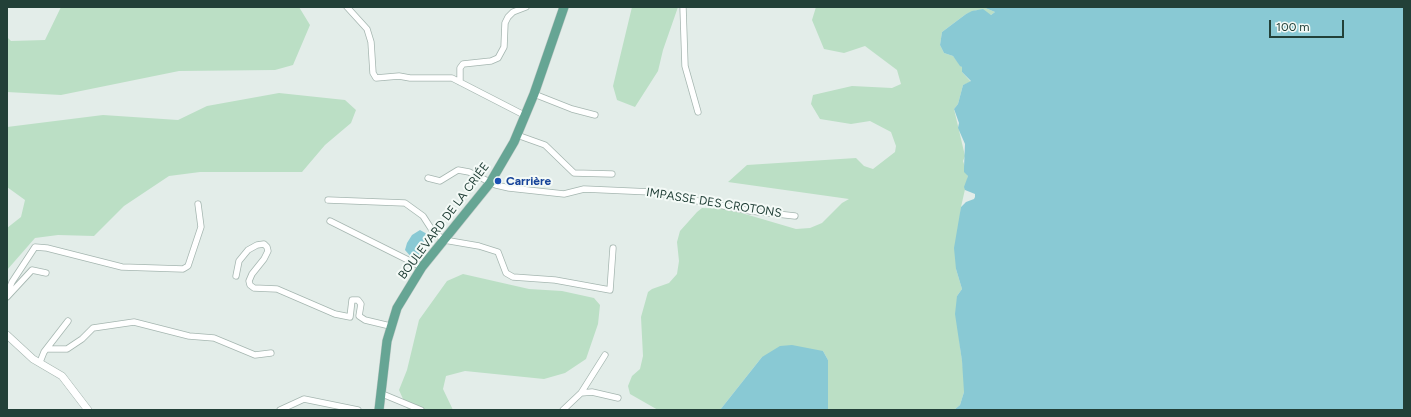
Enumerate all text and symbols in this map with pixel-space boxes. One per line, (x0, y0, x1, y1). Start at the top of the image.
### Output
scale bar (1271, 12, 1346, 38)
text: 100 m (1276, 20, 1310, 34)
street label: BOULEVARD DE LA CRIÉE (395, 160, 493, 282)
place label: Carrière (506, 174, 551, 188)
marker: Carrière (493, 176, 503, 186)
street label: IMPASSE DES CROTONS (645, 185, 783, 221)

